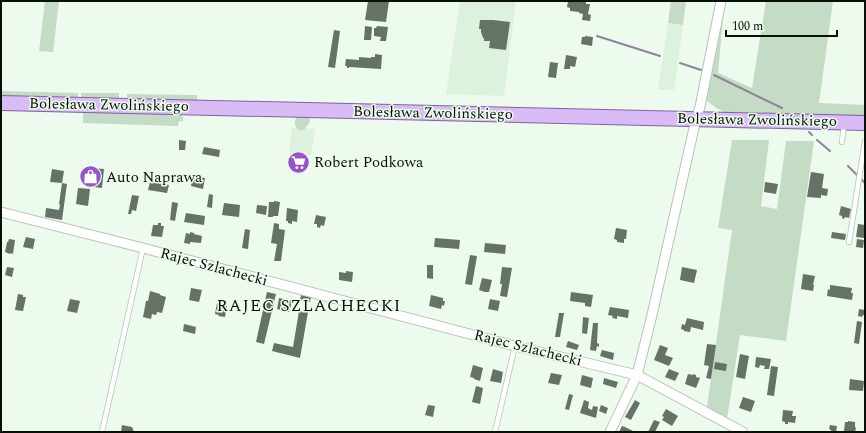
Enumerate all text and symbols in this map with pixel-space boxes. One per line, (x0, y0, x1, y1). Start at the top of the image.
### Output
scale bar (726, 12, 837, 38)
text: 100 m (732, 17, 763, 36)
street label: Bolesława Zwolińskiego (29, 92, 189, 118)
street label: Bolesława Zwolińskiego (353, 100, 513, 126)
street label: Bolesława Zwolińskiego (677, 107, 837, 133)
supermarket icon: Robert Podkowa (286, 149, 312, 175)
place label: Robert Podkowa (314, 151, 424, 174)
shop icon: Auto Naprawa (77, 164, 103, 190)
place label: Auto Naprawa (106, 166, 203, 189)
street label: Rajec Szlachecki (158, 242, 270, 292)
district label: RAJEC SZLACHECKI (217, 293, 402, 319)
street label: Rajec Szlachecki (472, 323, 584, 373)

